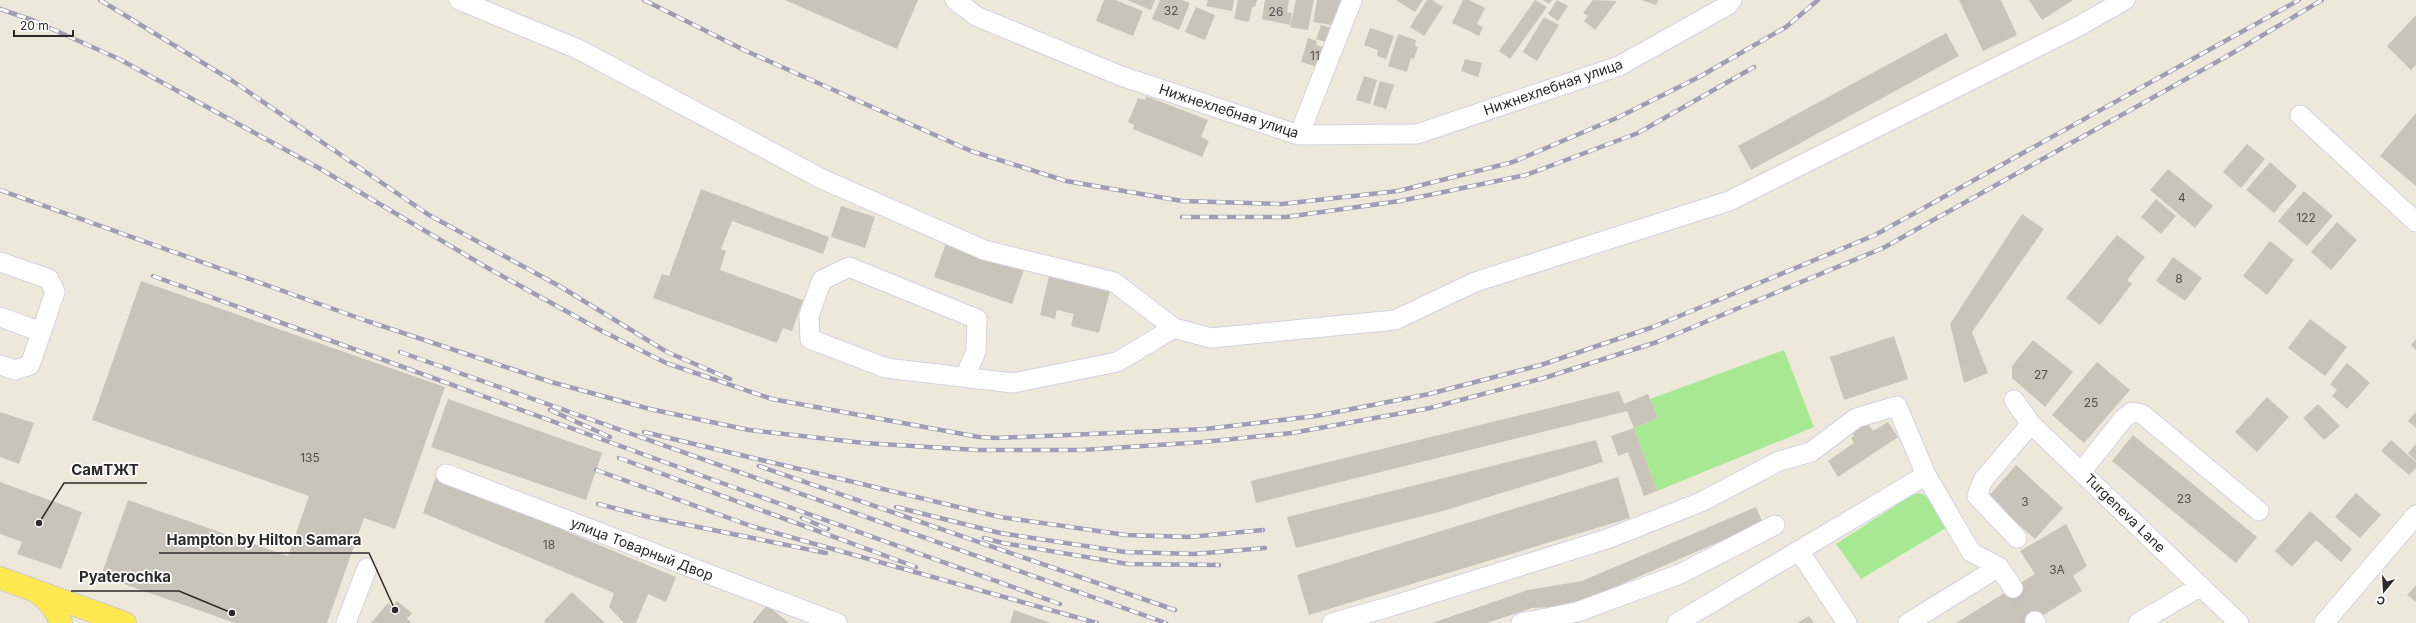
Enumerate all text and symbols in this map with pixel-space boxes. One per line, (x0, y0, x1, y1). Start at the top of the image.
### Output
house number: 32 (1164, 3, 1178, 18)
house number: 26 (1269, 4, 1283, 19)
scale bar (14, 12, 73, 38)
text: 20 m (20, 18, 49, 33)
house number: 11 (1310, 48, 1320, 63)
street label: Нижнехлебная улица (1481, 55, 1625, 118)
street label: Нижнехлебная улица (1157, 80, 1301, 141)
house number: 4 (2178, 190, 2186, 205)
house number: 122 (2296, 210, 2316, 225)
house number: 8 (2175, 271, 2183, 286)
house number: 27 (2034, 367, 2048, 382)
house number: 25 (2084, 395, 2098, 410)
house number: 135 (300, 450, 320, 465)
callout: СамТЖТ (64, 456, 147, 483)
text: СамТЖТ (71, 460, 139, 479)
street label: Turgeneva Lane (2081, 470, 2169, 556)
house number: 23 (2177, 491, 2191, 506)
house number: 3 (2021, 494, 2029, 509)
street label: улица Товарный Двор (568, 513, 716, 584)
callout: Hampton by Hilton Samara (159, 526, 369, 553)
text: Hampton by Hilton Samara (167, 530, 361, 549)
house number: 18 (543, 537, 555, 552)
house number: 3А (2049, 562, 2065, 577)
callout: Pyaterochka (71, 564, 179, 591)
text: Pyaterochka (79, 567, 171, 586)
north arrow (2364, 571, 2404, 611)
text: С (2375, 593, 2387, 608)

